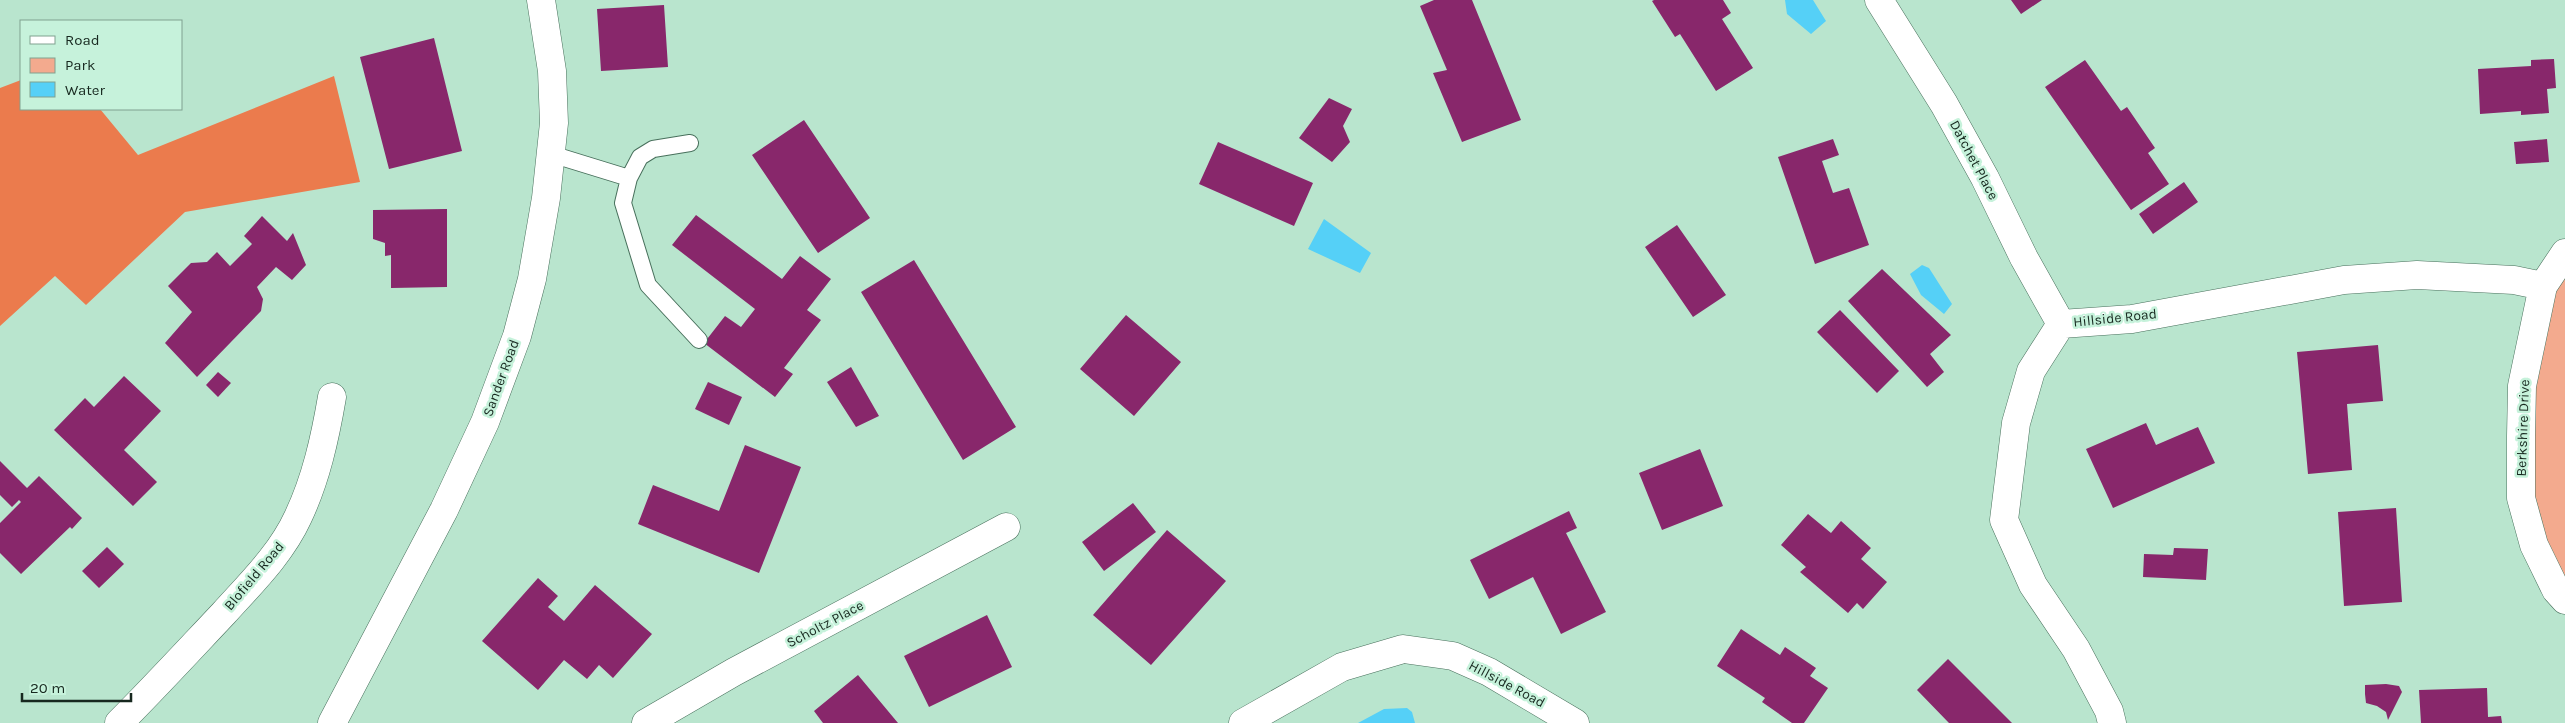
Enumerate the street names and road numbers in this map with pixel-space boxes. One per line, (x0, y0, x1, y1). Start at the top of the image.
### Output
street label: Datchet Place (1946, 117, 2002, 203)
street label: Hillside Road (2072, 305, 2158, 331)
street label: Sander Road (479, 337, 523, 419)
street label: Berkshire Drive (2513, 379, 2533, 477)
street label: Blofield Road (220, 538, 288, 614)
street label: Scholtz Place (784, 597, 866, 651)
street label: Hillside Road (1466, 657, 1548, 711)

